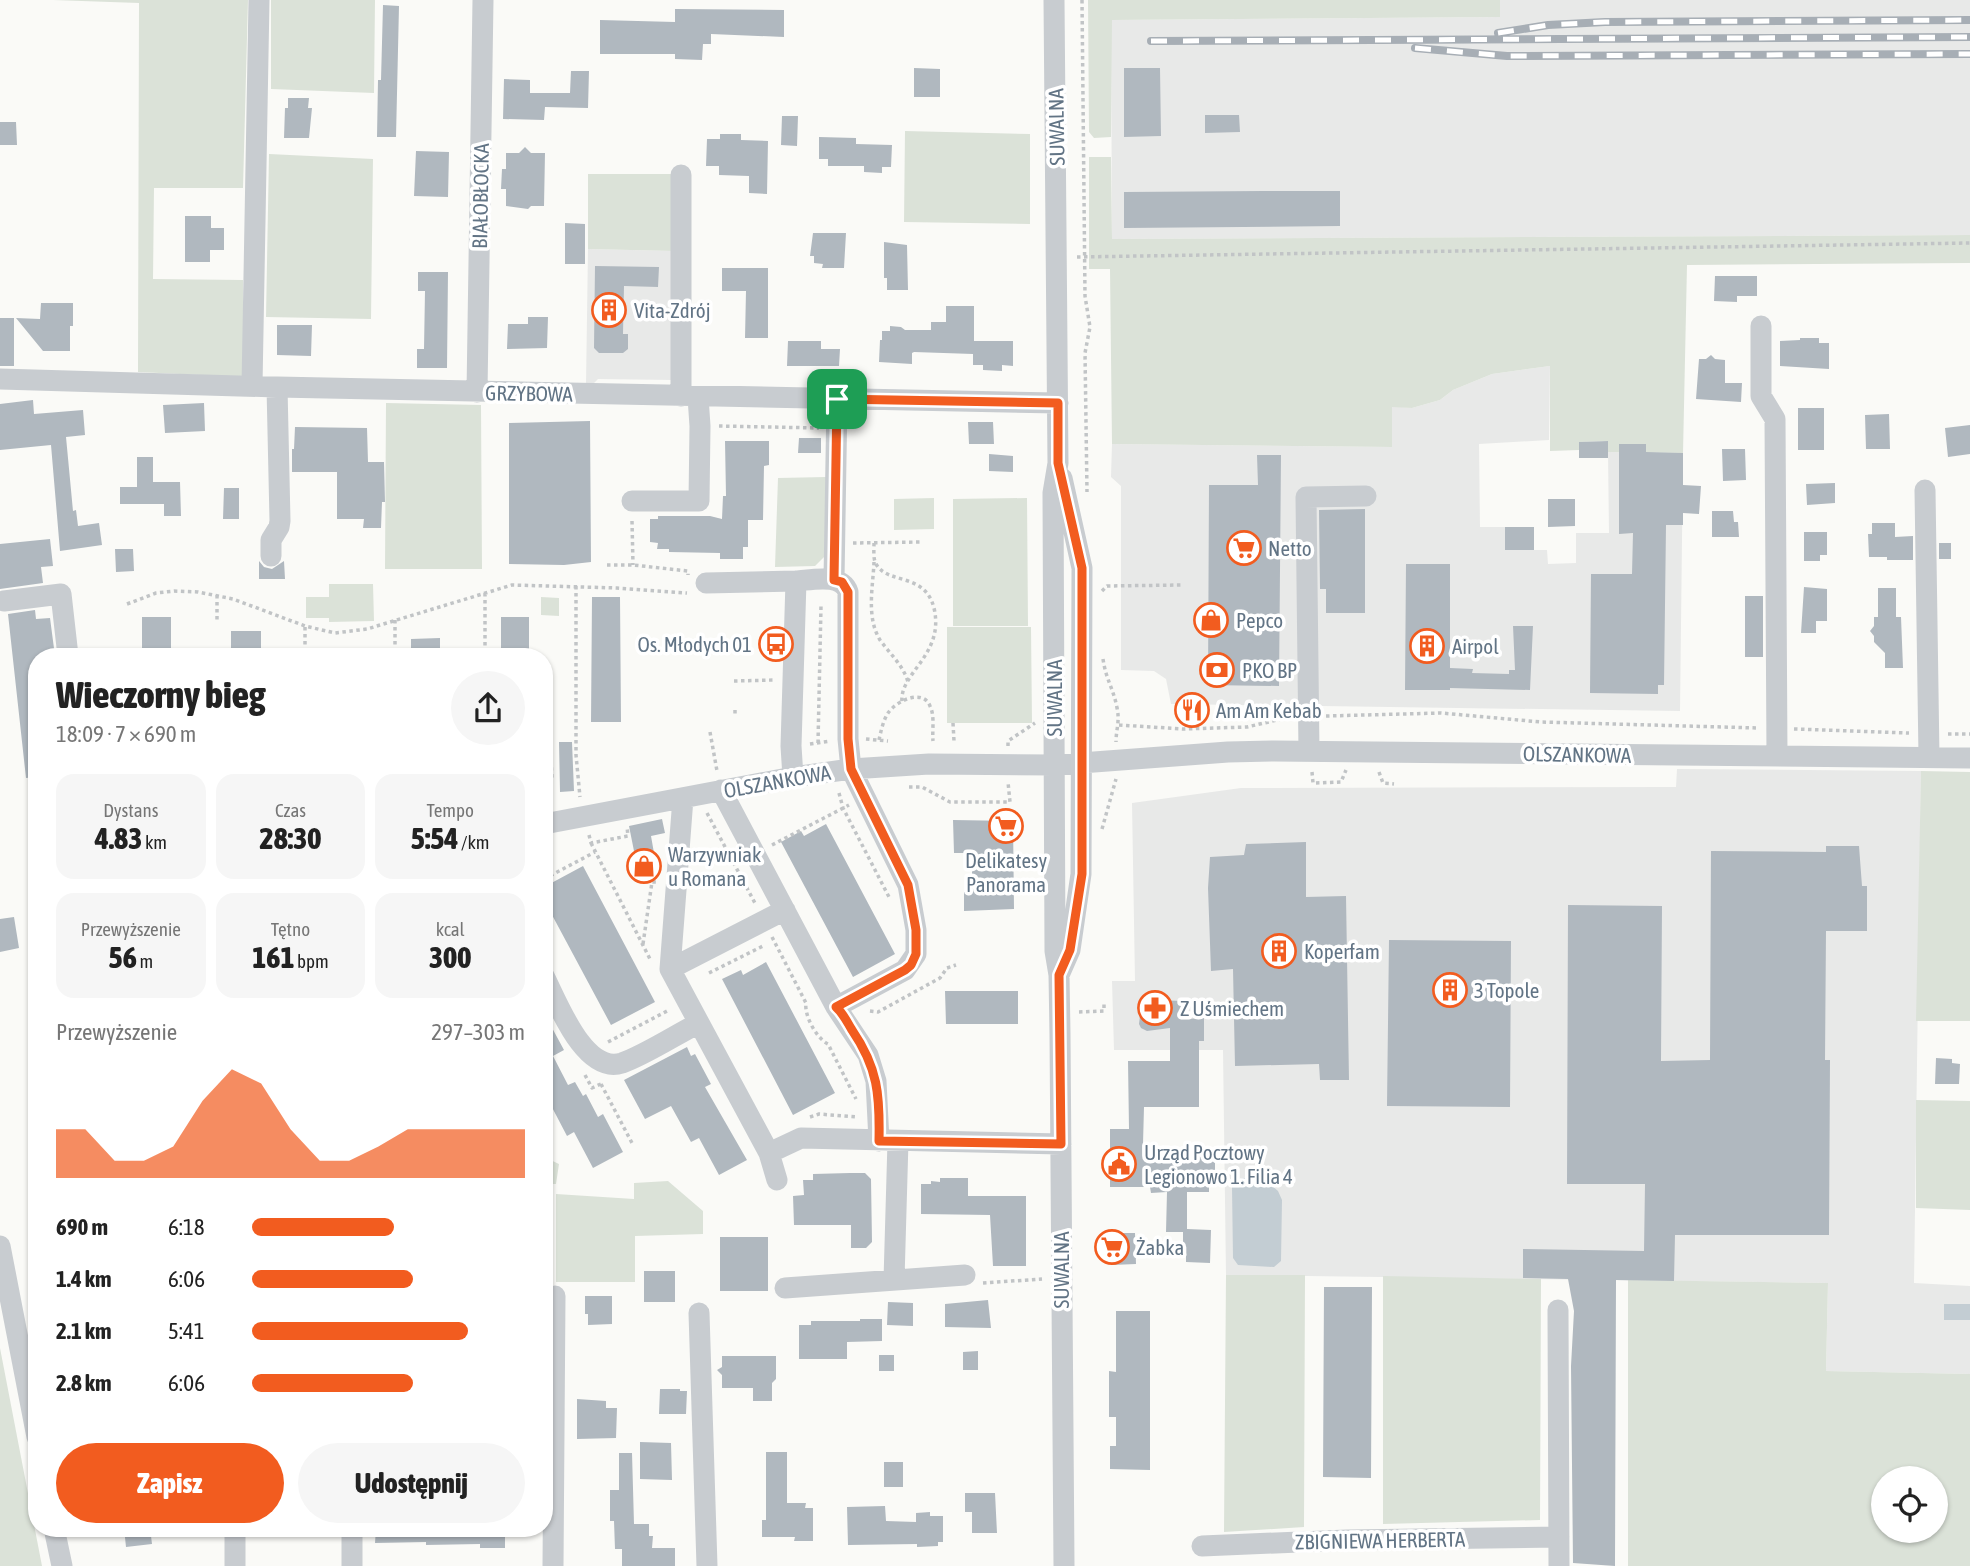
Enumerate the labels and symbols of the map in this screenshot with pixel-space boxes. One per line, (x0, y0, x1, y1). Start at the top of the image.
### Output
street label: SUWALNA (1043, 88, 1069, 166)
street label: BIAŁOBŁOCKA (467, 142, 493, 249)
building icon: Vita-Zdrój (590, 291, 628, 329)
place label: Vita-Zdrój (634, 298, 710, 322)
pin (807, 369, 867, 429)
street label: GRZYBOWA (485, 380, 574, 406)
supermarket icon: Netto (1225, 529, 1263, 567)
place label: Netto (1268, 536, 1312, 560)
shop icon: Pepco (1192, 601, 1230, 639)
place label: Pepco (1236, 608, 1283, 632)
bus stop icon: Os. Młodych 01 (757, 625, 795, 663)
building icon: Airpol (1408, 627, 1446, 665)
place label: Os. Młodych 01 (637, 632, 752, 656)
place label: Airpol (1452, 634, 1499, 658)
bank icon: PKO BP (1198, 651, 1236, 689)
place label: PKO BP (1242, 658, 1297, 682)
street label: SUWALNA (1042, 659, 1066, 737)
restaurant icon: Am Am Kebab (1173, 691, 1211, 729)
place label: Am Am Kebab (1216, 698, 1322, 722)
street label: OLSZANKOWA (1523, 741, 1632, 767)
street label: OLSZANKOWA (722, 760, 833, 802)
supermarket icon: Delikatesy Panorama (987, 807, 1025, 845)
place label: Warzywniak u Romana (668, 842, 761, 890)
shop icon: Warzywniak u Romana (625, 847, 663, 885)
place label: Delikatesy Panorama (965, 848, 1047, 896)
building icon: Koperfam (1260, 932, 1298, 970)
place label: Koperfam (1304, 939, 1380, 963)
building icon: 3 Topole (1431, 971, 1469, 1009)
place label: 3 Topole (1474, 978, 1539, 1002)
pharmacy icon: Z Uśmiechem (1136, 989, 1174, 1027)
place label: Z Uśmiechem (1180, 996, 1284, 1020)
place label: Urząd Pocztowy Legionowo 1. Filia 4 (1144, 1140, 1293, 1188)
public building icon: Urząd Pocztowy Legionowo 1. Filia 4 (1100, 1145, 1138, 1183)
supermarket icon: Żabka (1093, 1228, 1131, 1266)
street label: SUWALNA (1049, 1231, 1073, 1309)
place label: Żabka (1136, 1235, 1184, 1259)
street label: ZBIGNIEWA HERBERTA (1295, 1527, 1466, 1553)

